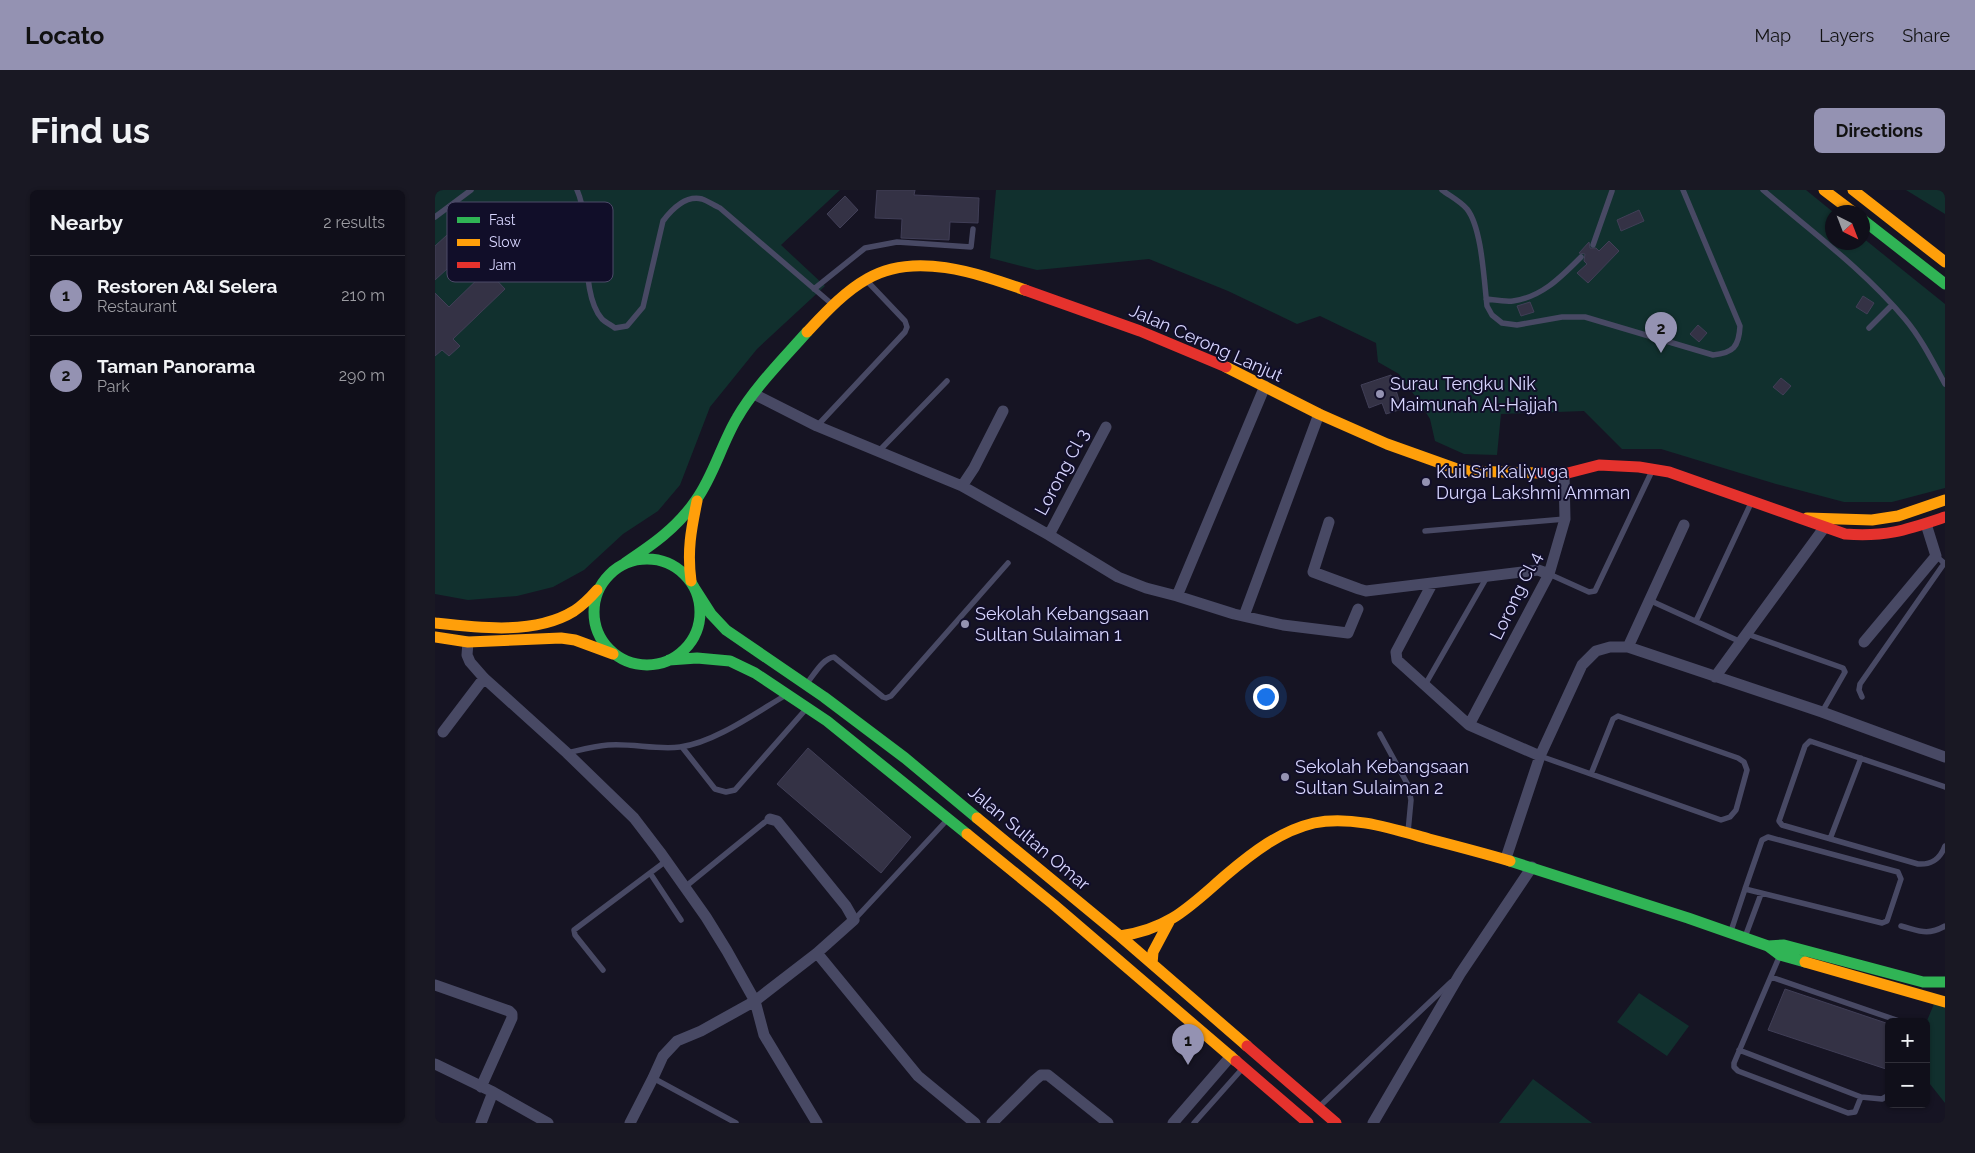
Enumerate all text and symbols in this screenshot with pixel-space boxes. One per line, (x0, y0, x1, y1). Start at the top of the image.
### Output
text: Locato (25, 21, 104, 50)
text: Map (1755, 25, 1791, 46)
text: Layers (1819, 25, 1874, 46)
text: Share (1902, 25, 1950, 46)
button: Directions (1814, 108, 1945, 153)
text: Find us (30, 110, 150, 151)
legend (447, 202, 613, 282)
north arrow (1825, 205, 1870, 250)
text: Nearby (50, 210, 123, 235)
text: Fast (489, 212, 516, 228)
text: 2 results (323, 213, 385, 232)
text: Slow (489, 234, 521, 250)
text: Jam (489, 257, 516, 273)
text: Restoren A&I Selera (97, 275, 277, 297)
text: 1 (62, 286, 70, 305)
text: 210 m (341, 286, 385, 305)
text: Restaurant (97, 297, 177, 316)
street label: Jalan Cerong Lanjut (1126, 299, 1286, 386)
pin: 2 (1645, 312, 1677, 353)
text: Taman Panorama (97, 355, 255, 377)
text: 2 (61, 366, 71, 385)
text: 290 m (339, 366, 385, 385)
place label: Surau Tengku Nik Maimunah Al-Hajjah (1390, 373, 1558, 415)
text: Park (97, 377, 130, 396)
marker: Surau Tengku Nik Maimunah Al-Hajjah (1374, 388, 1386, 400)
street label: Lorong Cl 3 (1030, 425, 1093, 519)
place label: Kuil Sri Kaliyuga Durga Lakshmi Amman (1436, 461, 1630, 503)
marker: Kuil Sri Kaliyuga Durga Lakshmi Amman (1420, 476, 1432, 488)
street label: Lorong Cl 4 (1485, 548, 1546, 643)
place label: Sekolah Kebangsaan Sultan Sulaiman 1 (975, 603, 1149, 645)
marker: Sekolah Kebangsaan Sultan Sulaiman 1 (959, 618, 971, 630)
your location (1253, 684, 1279, 710)
place label: Sekolah Kebangsaan Sultan Sulaiman 2 (1295, 756, 1469, 798)
marker: Sekolah Kebangsaan Sultan Sulaiman 2 (1279, 771, 1291, 783)
street label: Jalan Sultan Omar (964, 781, 1095, 895)
map controls (1885, 1018, 1930, 1108)
button: + (1885, 1018, 1930, 1063)
pin: 1 (1172, 1024, 1204, 1065)
button: − (1885, 1063, 1930, 1108)

